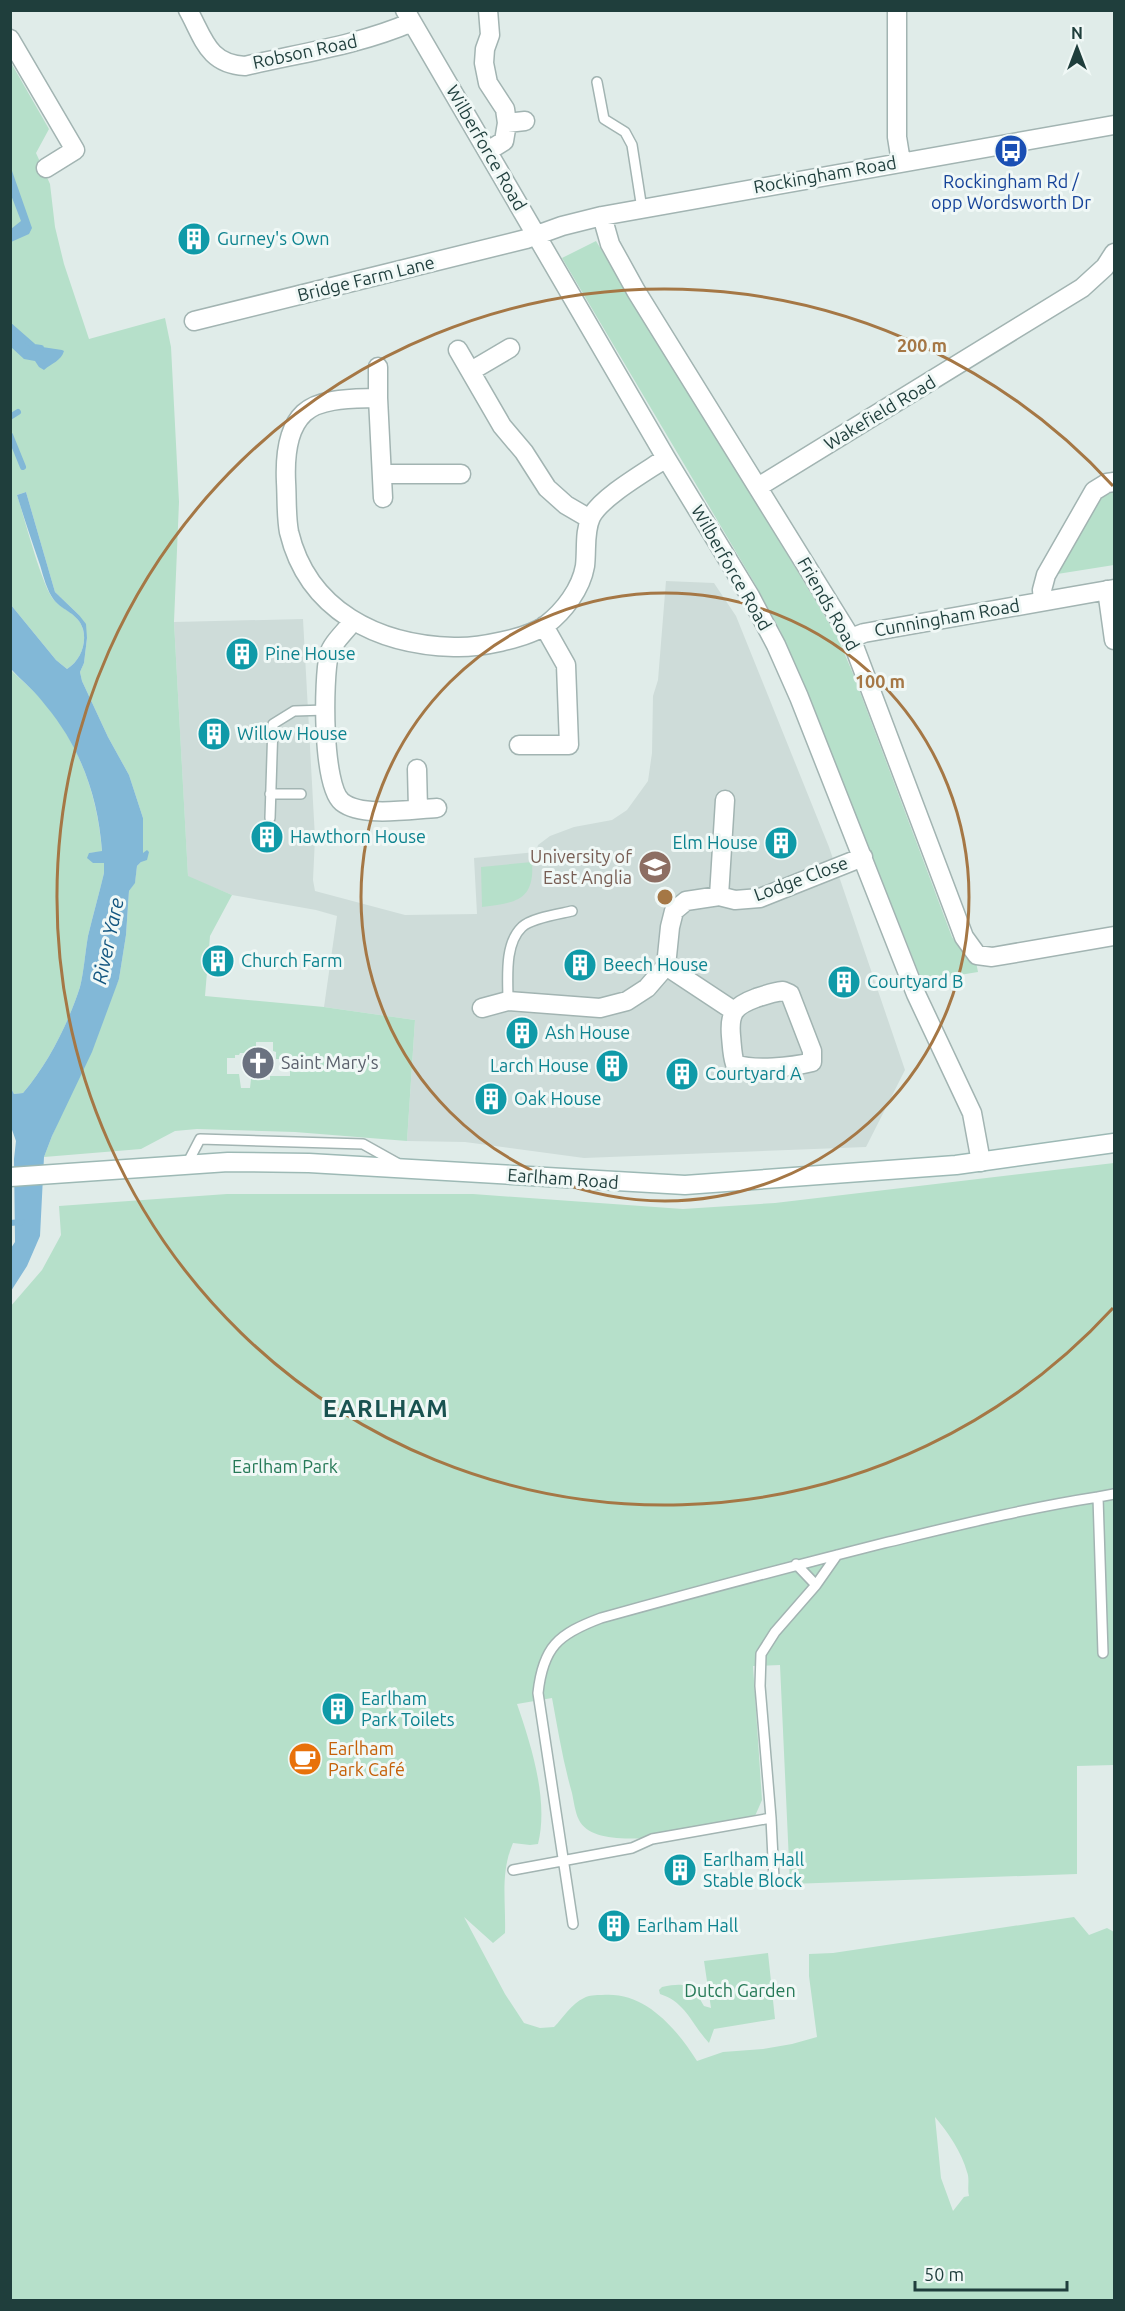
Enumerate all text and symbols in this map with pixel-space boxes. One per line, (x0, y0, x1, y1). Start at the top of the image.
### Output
north arrow (1047, 18, 1107, 78)
text: N (1071, 24, 1083, 42)
street label: Robson Road (251, 30, 359, 72)
street label: Wilberforce Road (443, 81, 531, 214)
bus stop icon: Rockingham Rd / opp Wordsworth Dr (993, 133, 1029, 169)
street label: Rockingham Road (752, 152, 898, 196)
place label: Rockingham Rd / opp Wordsworth Dr (931, 171, 1091, 212)
building icon: Gurney's Own (176, 221, 212, 257)
place label: Gurney's Own (217, 228, 329, 248)
street label: Bridge Farm Lane (295, 251, 436, 305)
text: 200 m (897, 335, 947, 355)
street label: Wakefield Road (820, 371, 939, 453)
street label: Wilberforce Road (688, 501, 776, 634)
street label: Friends Road (794, 553, 864, 654)
street label: Cunningham Road (873, 594, 1021, 640)
building icon: Pine House (224, 636, 260, 672)
place label: Pine House (265, 643, 356, 663)
text: 100 m (855, 671, 905, 691)
building icon: Willow House (196, 716, 232, 752)
place label: Willow House (237, 723, 348, 743)
building icon: Hawthorn House (249, 819, 285, 855)
building icon: Elm House (763, 825, 799, 861)
place label: Hawthorn House (290, 826, 426, 846)
place label: Elm House (672, 832, 758, 852)
place label: University of East Anglia (530, 846, 632, 887)
school or university icon: University of East Anglia (637, 849, 673, 885)
street label: Lodge Close (751, 852, 850, 904)
centre of rings (655, 887, 675, 907)
water label: River Yare (87, 896, 128, 986)
building icon: Church Farm (200, 943, 236, 979)
building icon: Beech House (562, 947, 598, 983)
place label: Church Farm (241, 950, 343, 970)
place label: Beech House (603, 954, 708, 974)
building icon: Courtyard B (826, 964, 862, 1000)
place label: Courtyard B (867, 971, 964, 991)
building icon: Ash House (504, 1015, 540, 1051)
place label: Ash House (545, 1022, 630, 1042)
church icon: Saint Mary's (240, 1045, 276, 1081)
building icon: Larch House (594, 1048, 630, 1084)
place label: Saint Mary's (281, 1052, 379, 1072)
place label: Larch House (490, 1055, 589, 1075)
building icon: Courtyard A (664, 1056, 700, 1092)
place label: Courtyard A (705, 1063, 802, 1083)
building icon: Oak House (473, 1081, 509, 1117)
place label: Oak House (514, 1088, 602, 1108)
street label: Earlham Road (507, 1164, 619, 1192)
district label: EARLHAM (323, 1395, 449, 1422)
park label: Earlham Park (232, 1456, 338, 1476)
place label: Earlham Park Toilets (361, 1688, 455, 1729)
building icon: Earlham Park Toilets (320, 1691, 356, 1727)
place label: Earlham Park Café (328, 1738, 405, 1779)
cafe icon: Earlham Park Café (287, 1741, 323, 1777)
place label: Earlham Hall Stable Block (703, 1849, 805, 1890)
building icon: Earlham Hall Stable Block (662, 1852, 698, 1888)
building icon: Earlham Hall (596, 1908, 632, 1944)
place label: Earlham Hall (637, 1915, 739, 1935)
park label: Dutch Garden (684, 1980, 796, 2000)
scale bar (915, 2254, 1066, 2292)
text: 50 m (924, 2264, 964, 2284)

